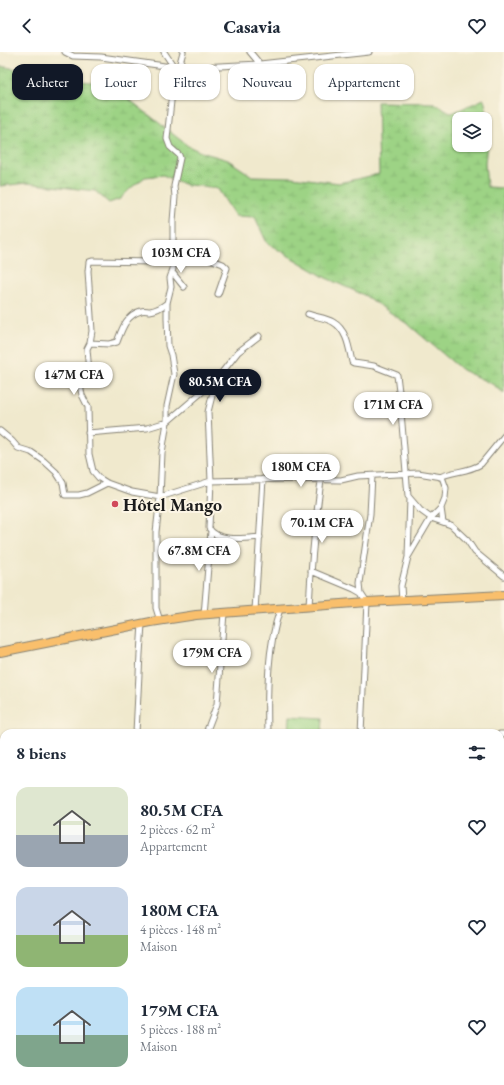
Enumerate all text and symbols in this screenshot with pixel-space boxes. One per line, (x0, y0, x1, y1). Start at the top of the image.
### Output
icon: back (16, 15, 38, 37)
text: Casavia (223, 15, 281, 38)
icon: heart (466, 15, 488, 37)
chip: Acheter (12, 64, 83, 100)
chip: Louer (91, 64, 151, 100)
chip: Filtres (159, 64, 220, 100)
chip: Nouveau (228, 64, 306, 100)
chip: Appartement (314, 64, 414, 100)
map controls (452, 112, 492, 152)
button: layers (452, 112, 492, 152)
pin: 103M CFA (140, 240, 222, 274)
text: 103M CFA (151, 244, 211, 261)
pin: 147M CFA (33, 362, 115, 396)
text: 147M CFA (44, 366, 104, 383)
pin: 80.5M CFA (174, 369, 266, 403)
text: 80.5M CFA (188, 373, 252, 390)
pin: 171M CFA (352, 392, 434, 426)
text: 171M CFA (363, 396, 423, 413)
pin: 180M CFA (260, 454, 342, 488)
text: 180M CFA (271, 458, 331, 475)
place label: Hôtel Mango (123, 493, 222, 516)
marker: Hôtel Mango (110, 499, 120, 509)
pin: 70.1M CFA (276, 510, 368, 544)
text: 70.1M CFA (290, 514, 354, 531)
pin: 67.8M CFA (153, 538, 245, 572)
text: 67.8M CFA (167, 542, 231, 559)
pin: 179M CFA (171, 640, 253, 674)
text: 179M CFA (182, 644, 242, 661)
text: 8 biens (16, 742, 66, 764)
icon: filters (466, 742, 488, 764)
text: 80.5M CFA (140, 799, 223, 821)
icon: home (48, 803, 96, 851)
icon: heart (466, 816, 488, 838)
text: 2 pièces · 62 m² (140, 821, 215, 838)
text: Appartement (140, 838, 207, 855)
text: 180M CFA (140, 899, 219, 921)
icon: home (48, 903, 96, 951)
icon: heart (466, 916, 488, 938)
text: 4 pièces · 148 m² (140, 921, 221, 938)
text: Maison (140, 938, 177, 955)
text: 179M CFA (140, 999, 219, 1021)
icon: home (48, 1003, 96, 1051)
icon: heart (466, 1016, 488, 1038)
text: 5 pièces · 188 m² (140, 1021, 221, 1038)
text: Maison (140, 1038, 177, 1055)

